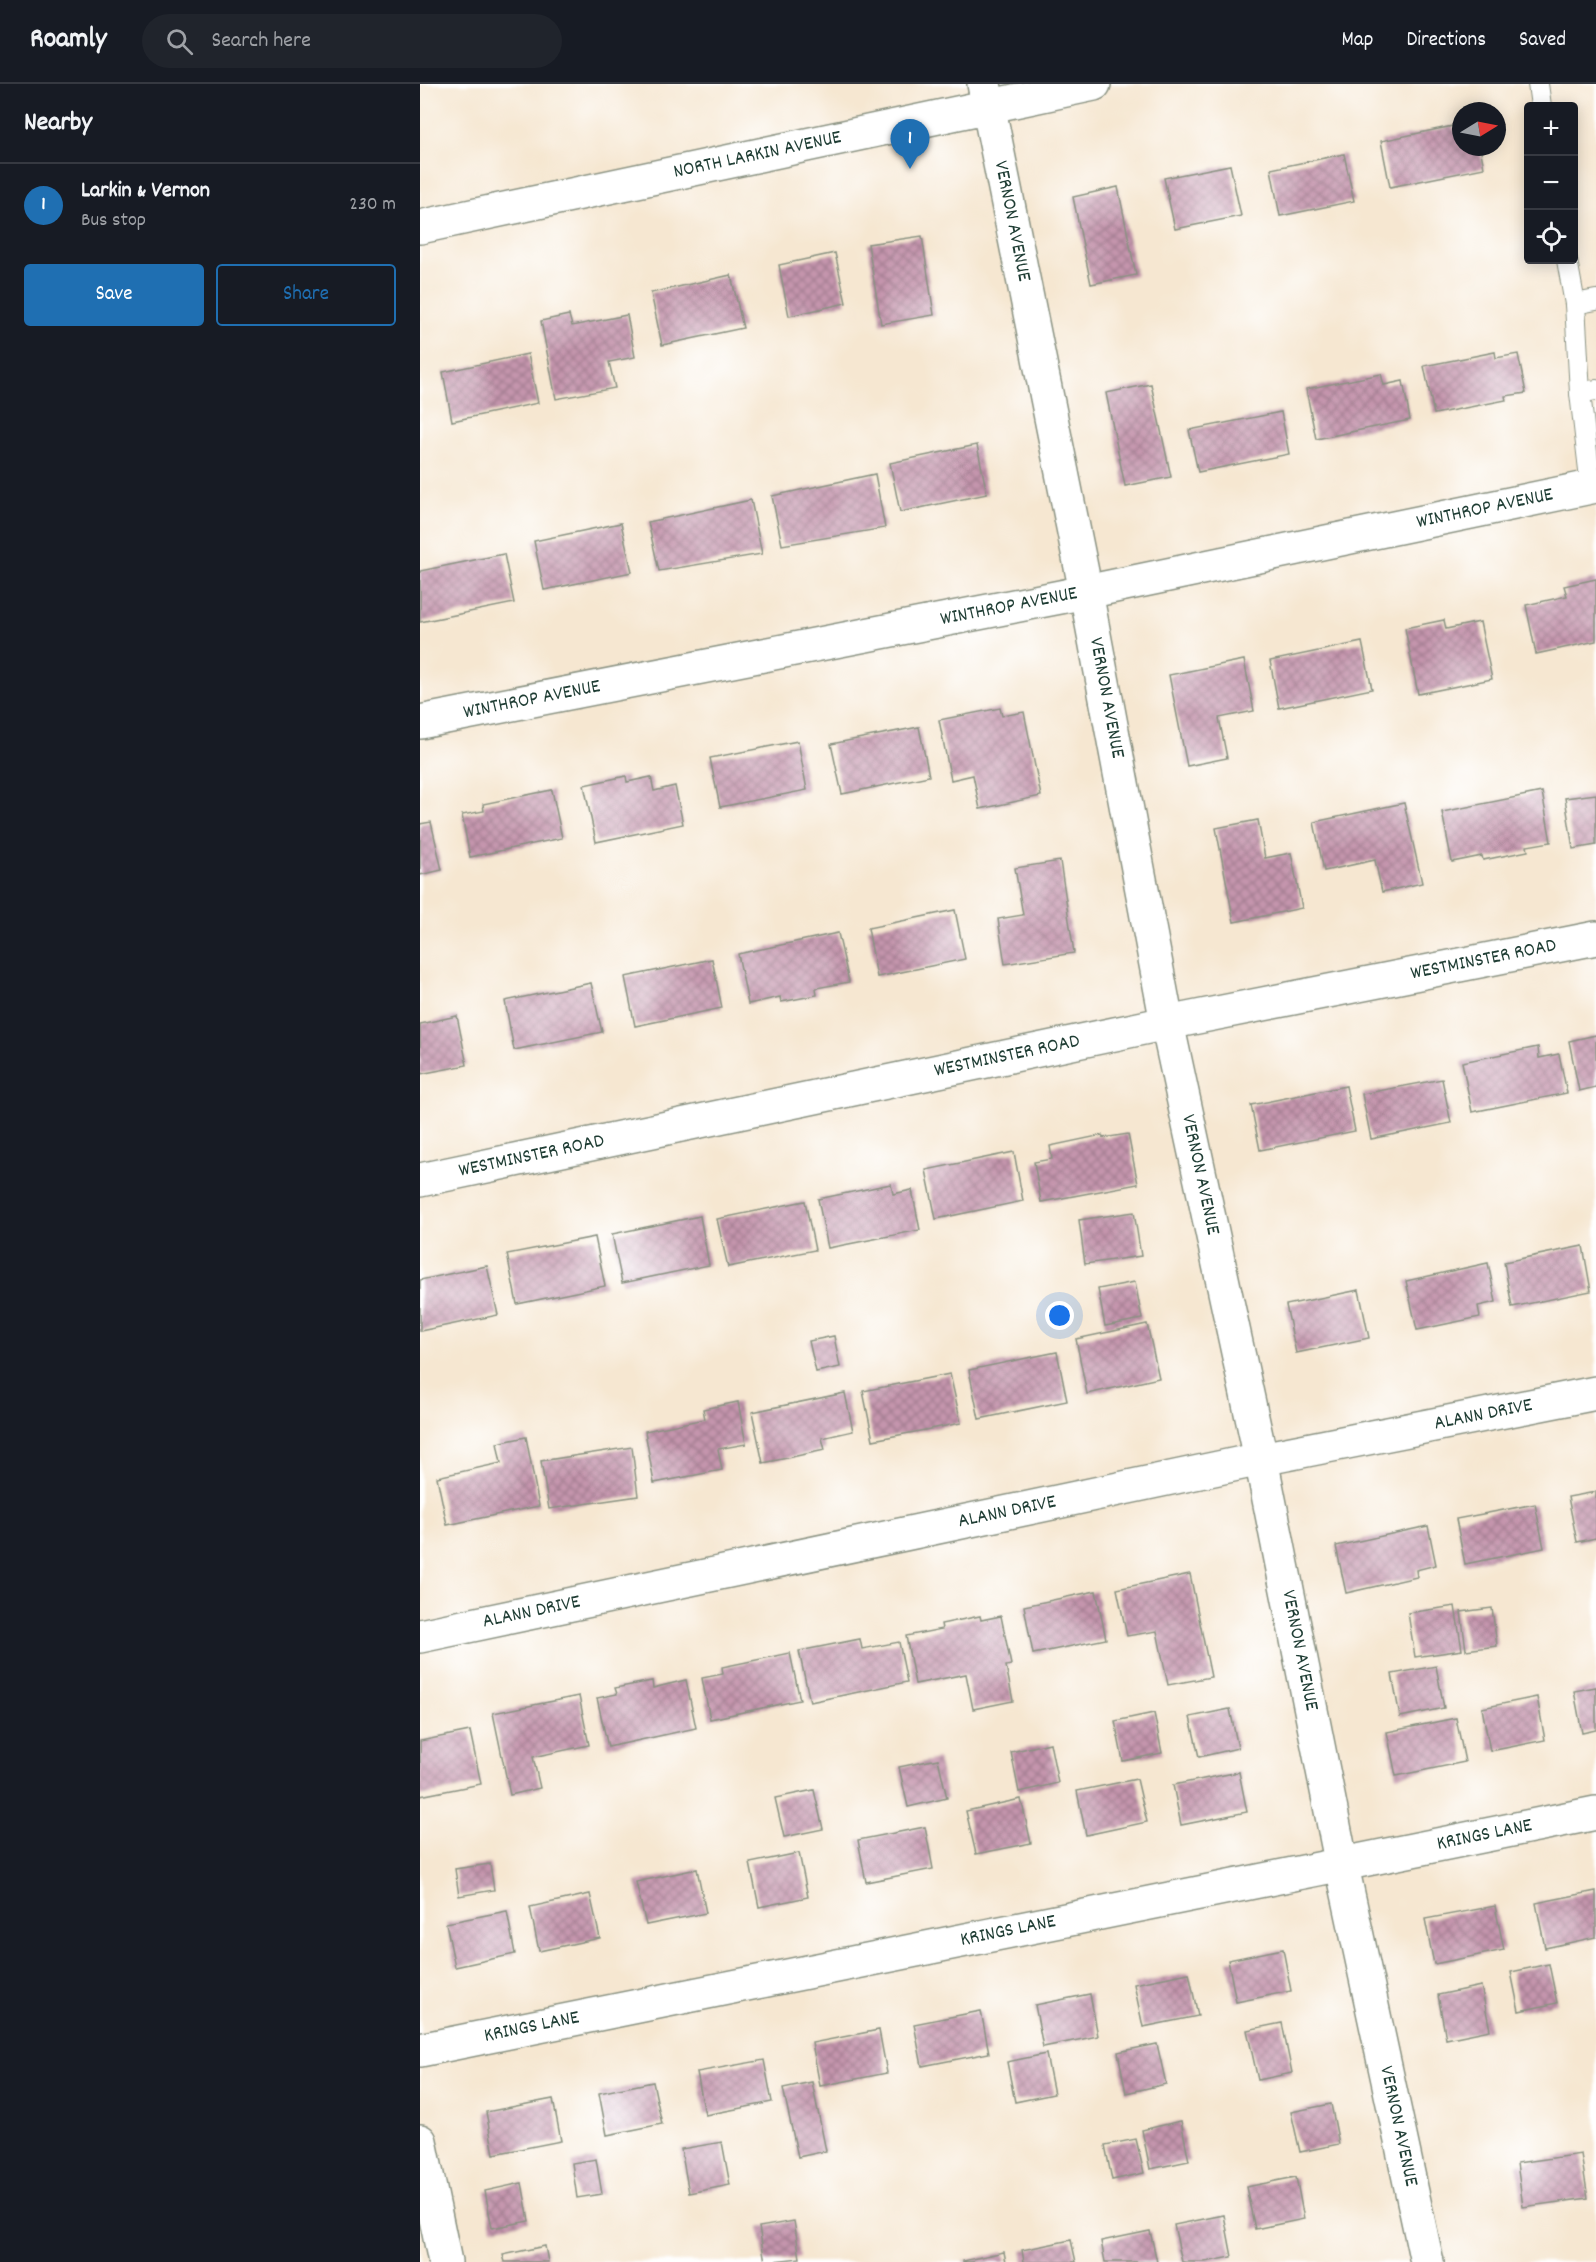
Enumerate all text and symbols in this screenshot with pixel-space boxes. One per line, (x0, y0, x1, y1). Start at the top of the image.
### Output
search box (142, 14, 562, 68)
text: Roamly (30, 21, 106, 61)
icon: search (163, 25, 196, 58)
text: Search here (211, 26, 311, 57)
text: Map (1342, 26, 1373, 56)
text: Directions (1406, 26, 1486, 56)
text: Saved (1519, 26, 1566, 56)
north arrow (1452, 102, 1506, 156)
map controls (1524, 102, 1578, 264)
button: + (1524, 102, 1578, 156)
text: Nearby (24, 105, 92, 142)
pin: 1 (890, 120, 930, 169)
street label: NORTH LARKIN AVENUE (671, 124, 844, 187)
button: − (1524, 156, 1578, 210)
street label: VERNON AVENUE (986, 158, 1037, 284)
text: Larkin & Vernon (81, 176, 210, 207)
text: 1 (41, 191, 46, 219)
text: 230 m (349, 191, 396, 219)
text: Bus stop (81, 207, 146, 235)
button: locate (1524, 210, 1578, 264)
button: Save (24, 264, 204, 326)
button: Share (216, 264, 396, 326)
street label: WINTHROP AVENUE (1414, 481, 1556, 537)
street label: WINTHROP AVENUE (938, 580, 1080, 634)
street label: VERNON AVENUE (1081, 635, 1131, 761)
street label: WINTHROP AVENUE (461, 673, 603, 727)
street label: WESTMINSTER ROAD (1408, 932, 1559, 988)
street label: WESTMINSTER ROAD (932, 1028, 1082, 1086)
street label: VERNON AVENUE (1173, 1112, 1226, 1238)
street label: WESTMINSTER ROAD (456, 1128, 607, 1185)
your location (1045, 1301, 1074, 1330)
street label: ALANN DRIVE (1432, 1392, 1535, 1439)
street label: ALANN DRIVE (956, 1488, 1059, 1536)
street label: VERNON AVENUE (1273, 1588, 1325, 1713)
street label: ALANN DRIVE (480, 1589, 583, 1636)
street label: KRINGS LANE (1434, 1812, 1535, 1859)
street label: KRINGS LANE (958, 1908, 1058, 1955)
street label: KRINGS LANE (482, 2004, 582, 2051)
street label: VERNON AVENUE (1371, 2064, 1424, 2189)

